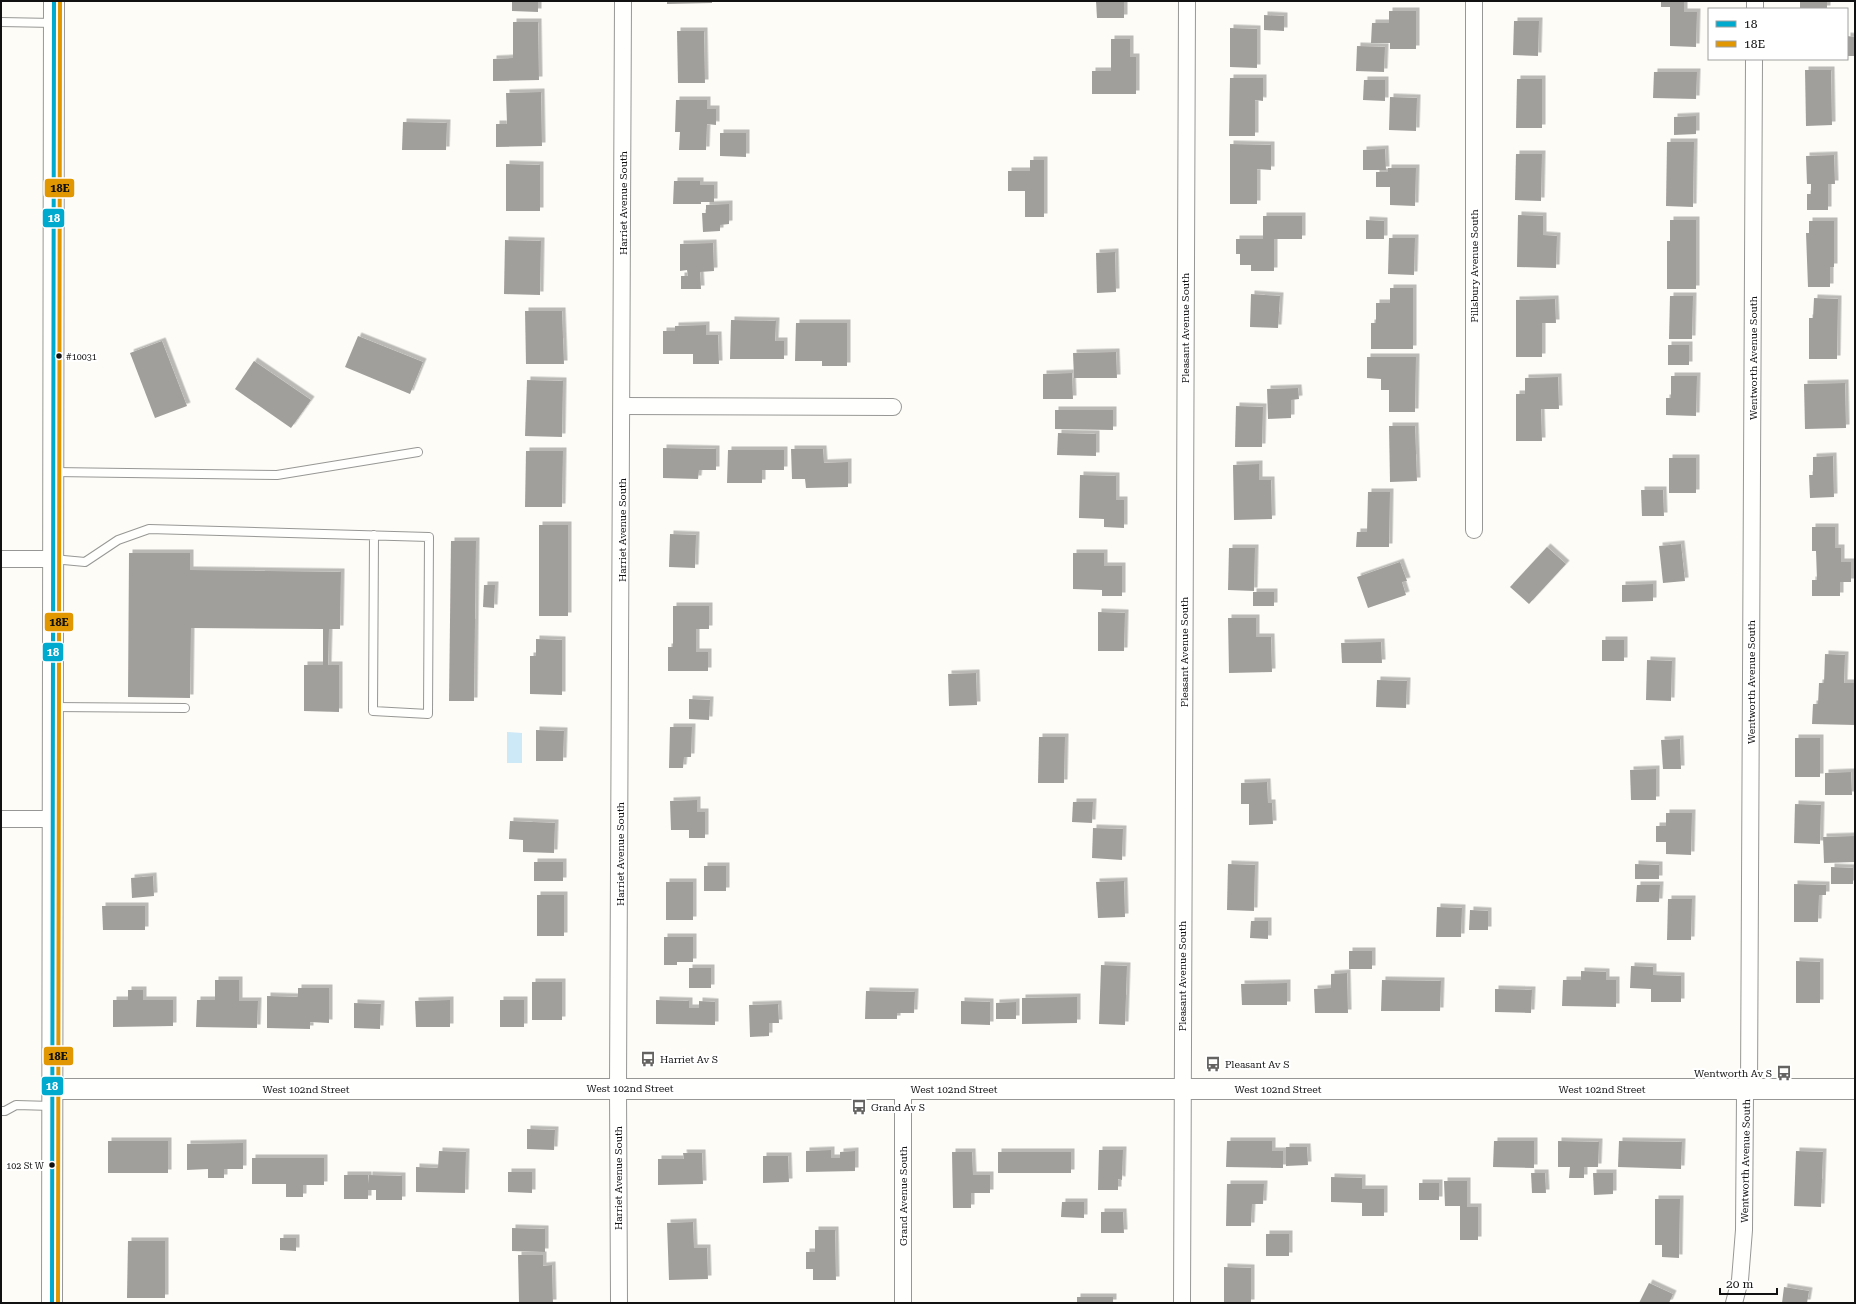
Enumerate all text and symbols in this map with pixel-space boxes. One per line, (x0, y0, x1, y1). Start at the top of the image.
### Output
legend (1708, 8, 1848, 60)
text: 18 (1744, 17, 1758, 31)
text: 18E (1744, 37, 1765, 51)
street label: Harriet Avenue South (618, 150, 629, 255)
line badge: 18E (44, 178, 75, 198)
text: 18E (50, 182, 70, 195)
line badge: 18 (42, 208, 65, 228)
street label: Pillsbury Avenue South (1469, 209, 1480, 323)
text: 18 (48, 212, 60, 225)
street label: Pleasant Avenue South (1180, 272, 1191, 383)
street label: Wentworth Avenue South (1748, 295, 1759, 420)
marker: #10031 (54, 351, 64, 361)
place label: #10031 (66, 352, 97, 362)
street label: Harriet Avenue South (617, 477, 628, 582)
street label: Pleasant Avenue South (1179, 596, 1190, 707)
line badge: 18E (44, 612, 74, 632)
text: 18E (49, 616, 69, 629)
street label: Wentworth Avenue South (1746, 619, 1757, 744)
line badge: 18 (42, 642, 64, 662)
text: 18 (47, 646, 59, 659)
street label: Harriet Avenue South (615, 801, 626, 906)
street label: Pleasant Avenue South (1177, 920, 1188, 1031)
line badge: 18E (43, 1046, 74, 1066)
text: 18E (48, 1050, 68, 1063)
bus stop icon: Harriet Av S (639, 1050, 657, 1068)
place label: Harriet Av S (660, 1054, 718, 1065)
bus stop icon: Pleasant Av S (1204, 1055, 1222, 1073)
place label: Pleasant Av S (1225, 1059, 1289, 1070)
bus stop icon: Wentworth Av S (1775, 1064, 1793, 1082)
place label: Wentworth Av S (1694, 1068, 1772, 1079)
line badge: 18 (41, 1076, 64, 1096)
text: 18 (46, 1080, 58, 1093)
street label: West 102nd Street (586, 1083, 674, 1094)
street label: West 102nd Street (262, 1084, 350, 1095)
street label: West 102nd Street (910, 1084, 998, 1095)
street label: West 102nd Street (1234, 1084, 1322, 1095)
street label: West 102nd Street (1558, 1084, 1646, 1095)
bus stop icon: Grand Av S (850, 1098, 868, 1116)
street label: Wentworth Avenue South (1739, 1098, 1752, 1223)
place label: Grand Av S (871, 1102, 925, 1113)
street label: Harriet Avenue South (613, 1125, 624, 1230)
street label: Grand Avenue South (898, 1145, 909, 1246)
marker: 102 St W (47, 1160, 57, 1170)
place label: 102 St W (6, 1161, 45, 1171)
scale bar (1720, 1270, 1777, 1296)
text: 20 m (1726, 1277, 1753, 1291)

